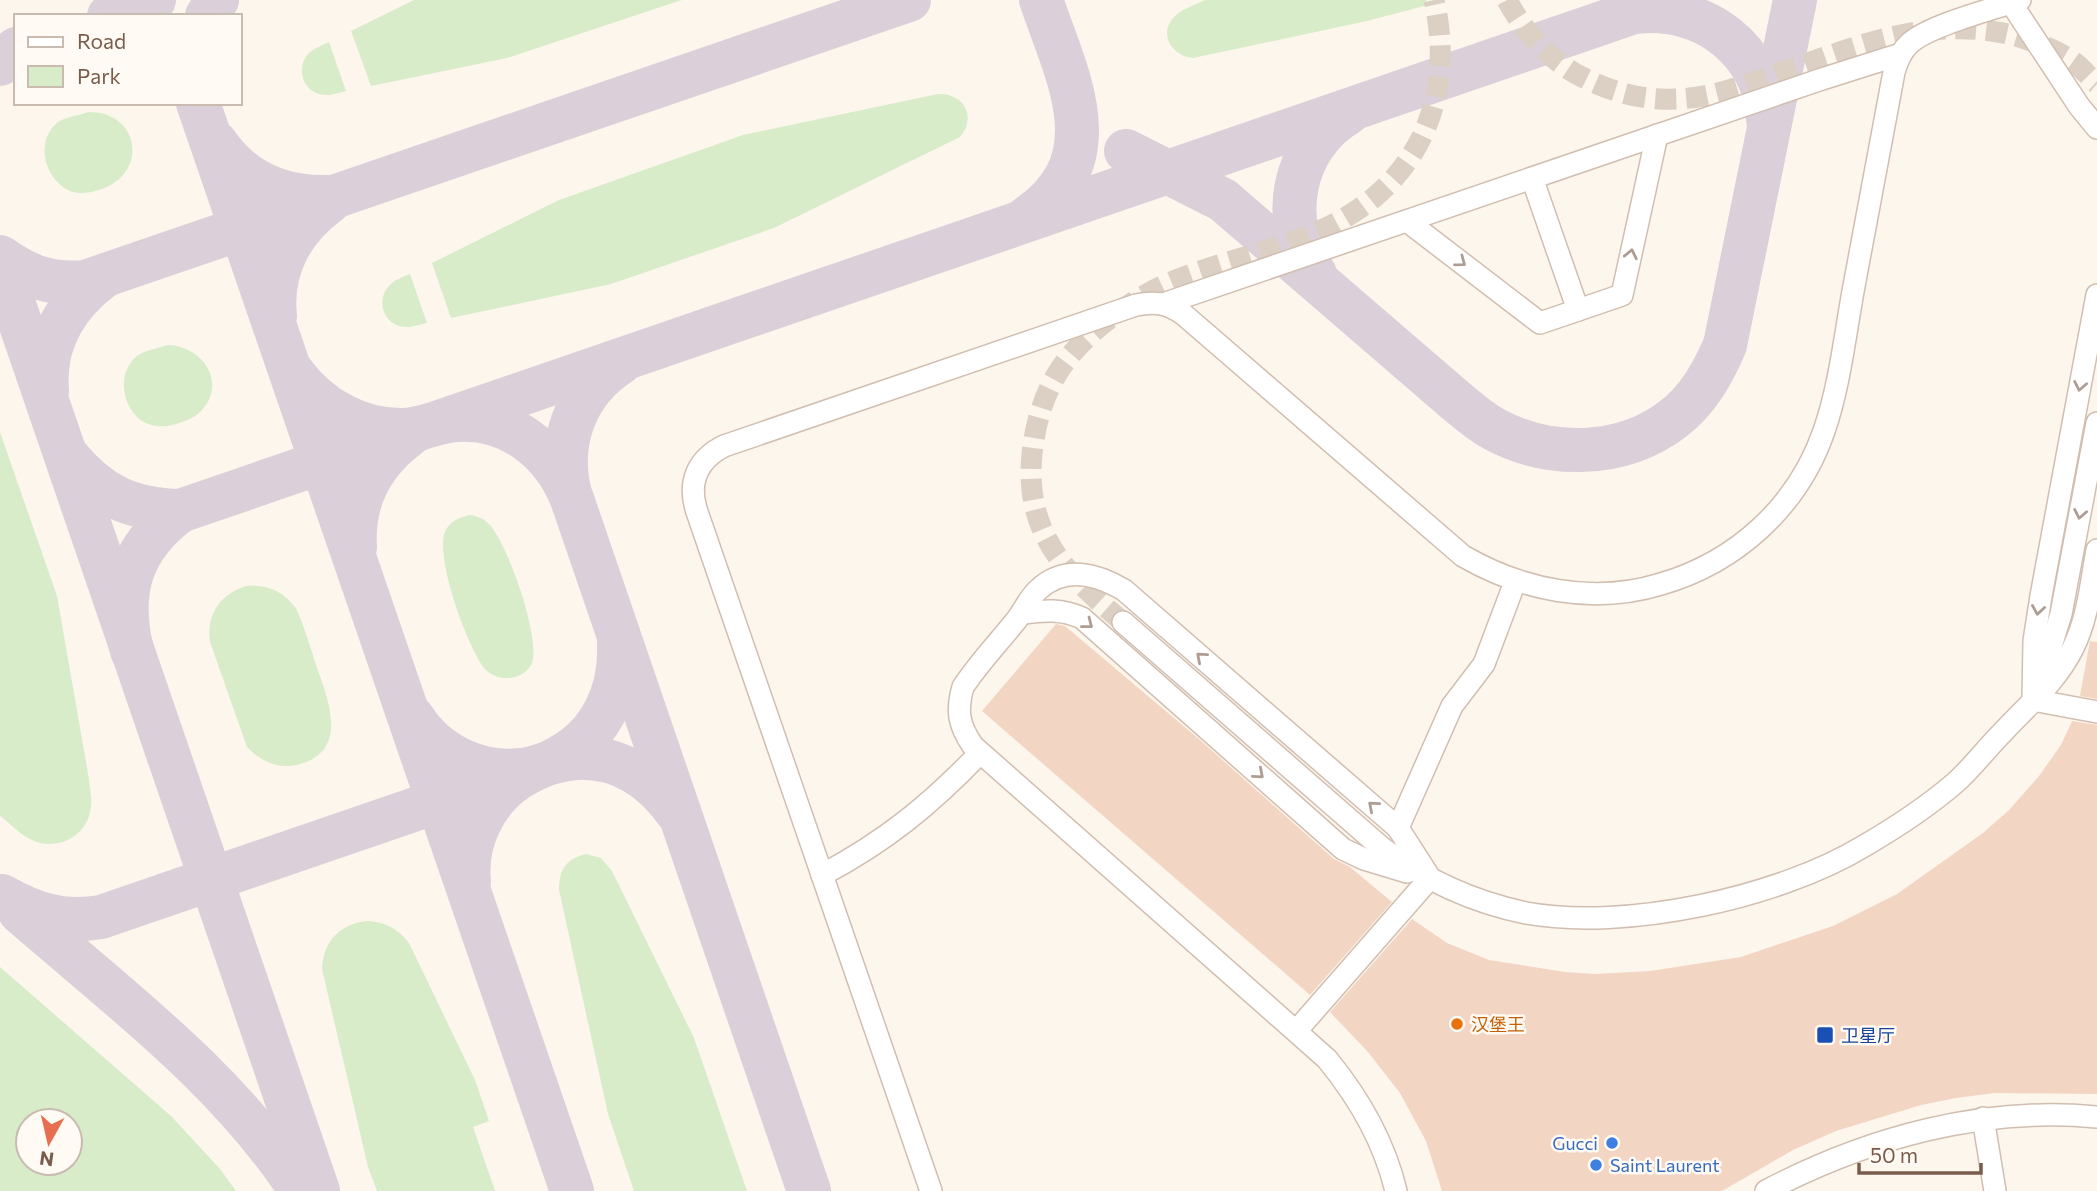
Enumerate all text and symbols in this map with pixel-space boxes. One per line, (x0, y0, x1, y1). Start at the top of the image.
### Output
legend (14, 14, 242, 105)
text: Road (77, 28, 126, 53)
text: Park (77, 63, 121, 88)
one-way arrow (1622, 248, 1637, 260)
one-way arrow (1453, 254, 1466, 267)
one-way arrow (2073, 380, 2088, 392)
one-way arrow (2073, 508, 2088, 520)
one-way arrow (2031, 604, 2046, 615)
one-way arrow (1080, 615, 1092, 628)
one-way arrow (1196, 653, 1209, 665)
one-way arrow (1250, 766, 1263, 778)
one-way arrow (1368, 802, 1381, 814)
place label: 汉堡王 (1471, 1013, 1525, 1035)
marker: 汉堡王 (1449, 1016, 1465, 1032)
place label: 卫星厅 (1841, 1024, 1895, 1046)
marker: 卫星厅 (1815, 1025, 1835, 1045)
north arrow (14, 1107, 84, 1177)
place label: Gucci (1552, 1132, 1598, 1154)
scale bar (1859, 1132, 1982, 1176)
marker: Gucci (1604, 1135, 1620, 1151)
text: 50 m (1870, 1142, 1918, 1167)
text: N (38, 1147, 55, 1172)
place label: Saint Laurent (1610, 1154, 1720, 1176)
marker: Saint Laurent (1588, 1157, 1604, 1173)

